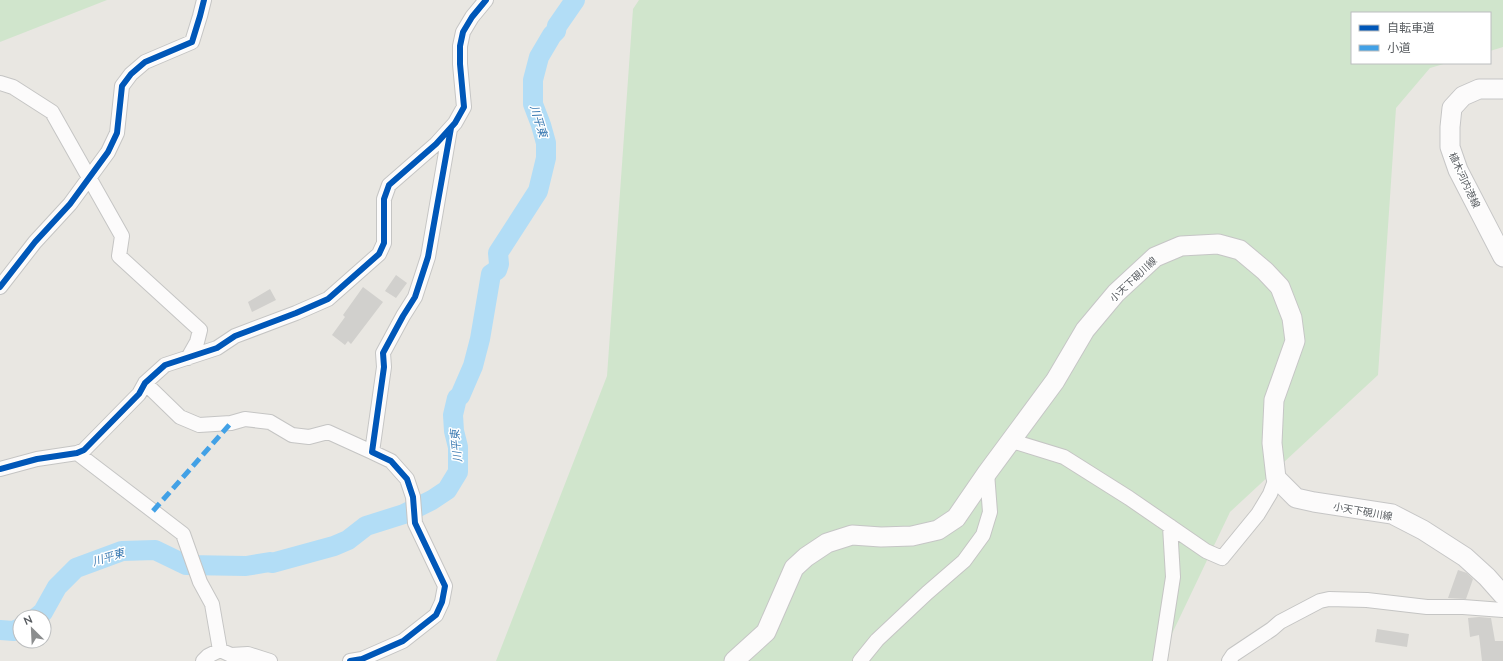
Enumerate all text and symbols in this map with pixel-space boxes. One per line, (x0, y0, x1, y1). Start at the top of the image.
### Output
legend (1351, 12, 1491, 64)
text: 自転車道 (1387, 20, 1435, 35)
text: 小道 (1387, 40, 1411, 55)
water label: 川平東 (527, 103, 551, 141)
street label: 植木河内港線 (1446, 150, 1483, 210)
street label: 小天下硯川線 (1107, 254, 1160, 305)
water label: 川平東 (447, 427, 465, 463)
street label: 小天下硯川線 (1332, 500, 1394, 523)
water label: 川平東 (90, 545, 128, 569)
north arrow (12, 609, 52, 649)
text: N (21, 612, 35, 628)

